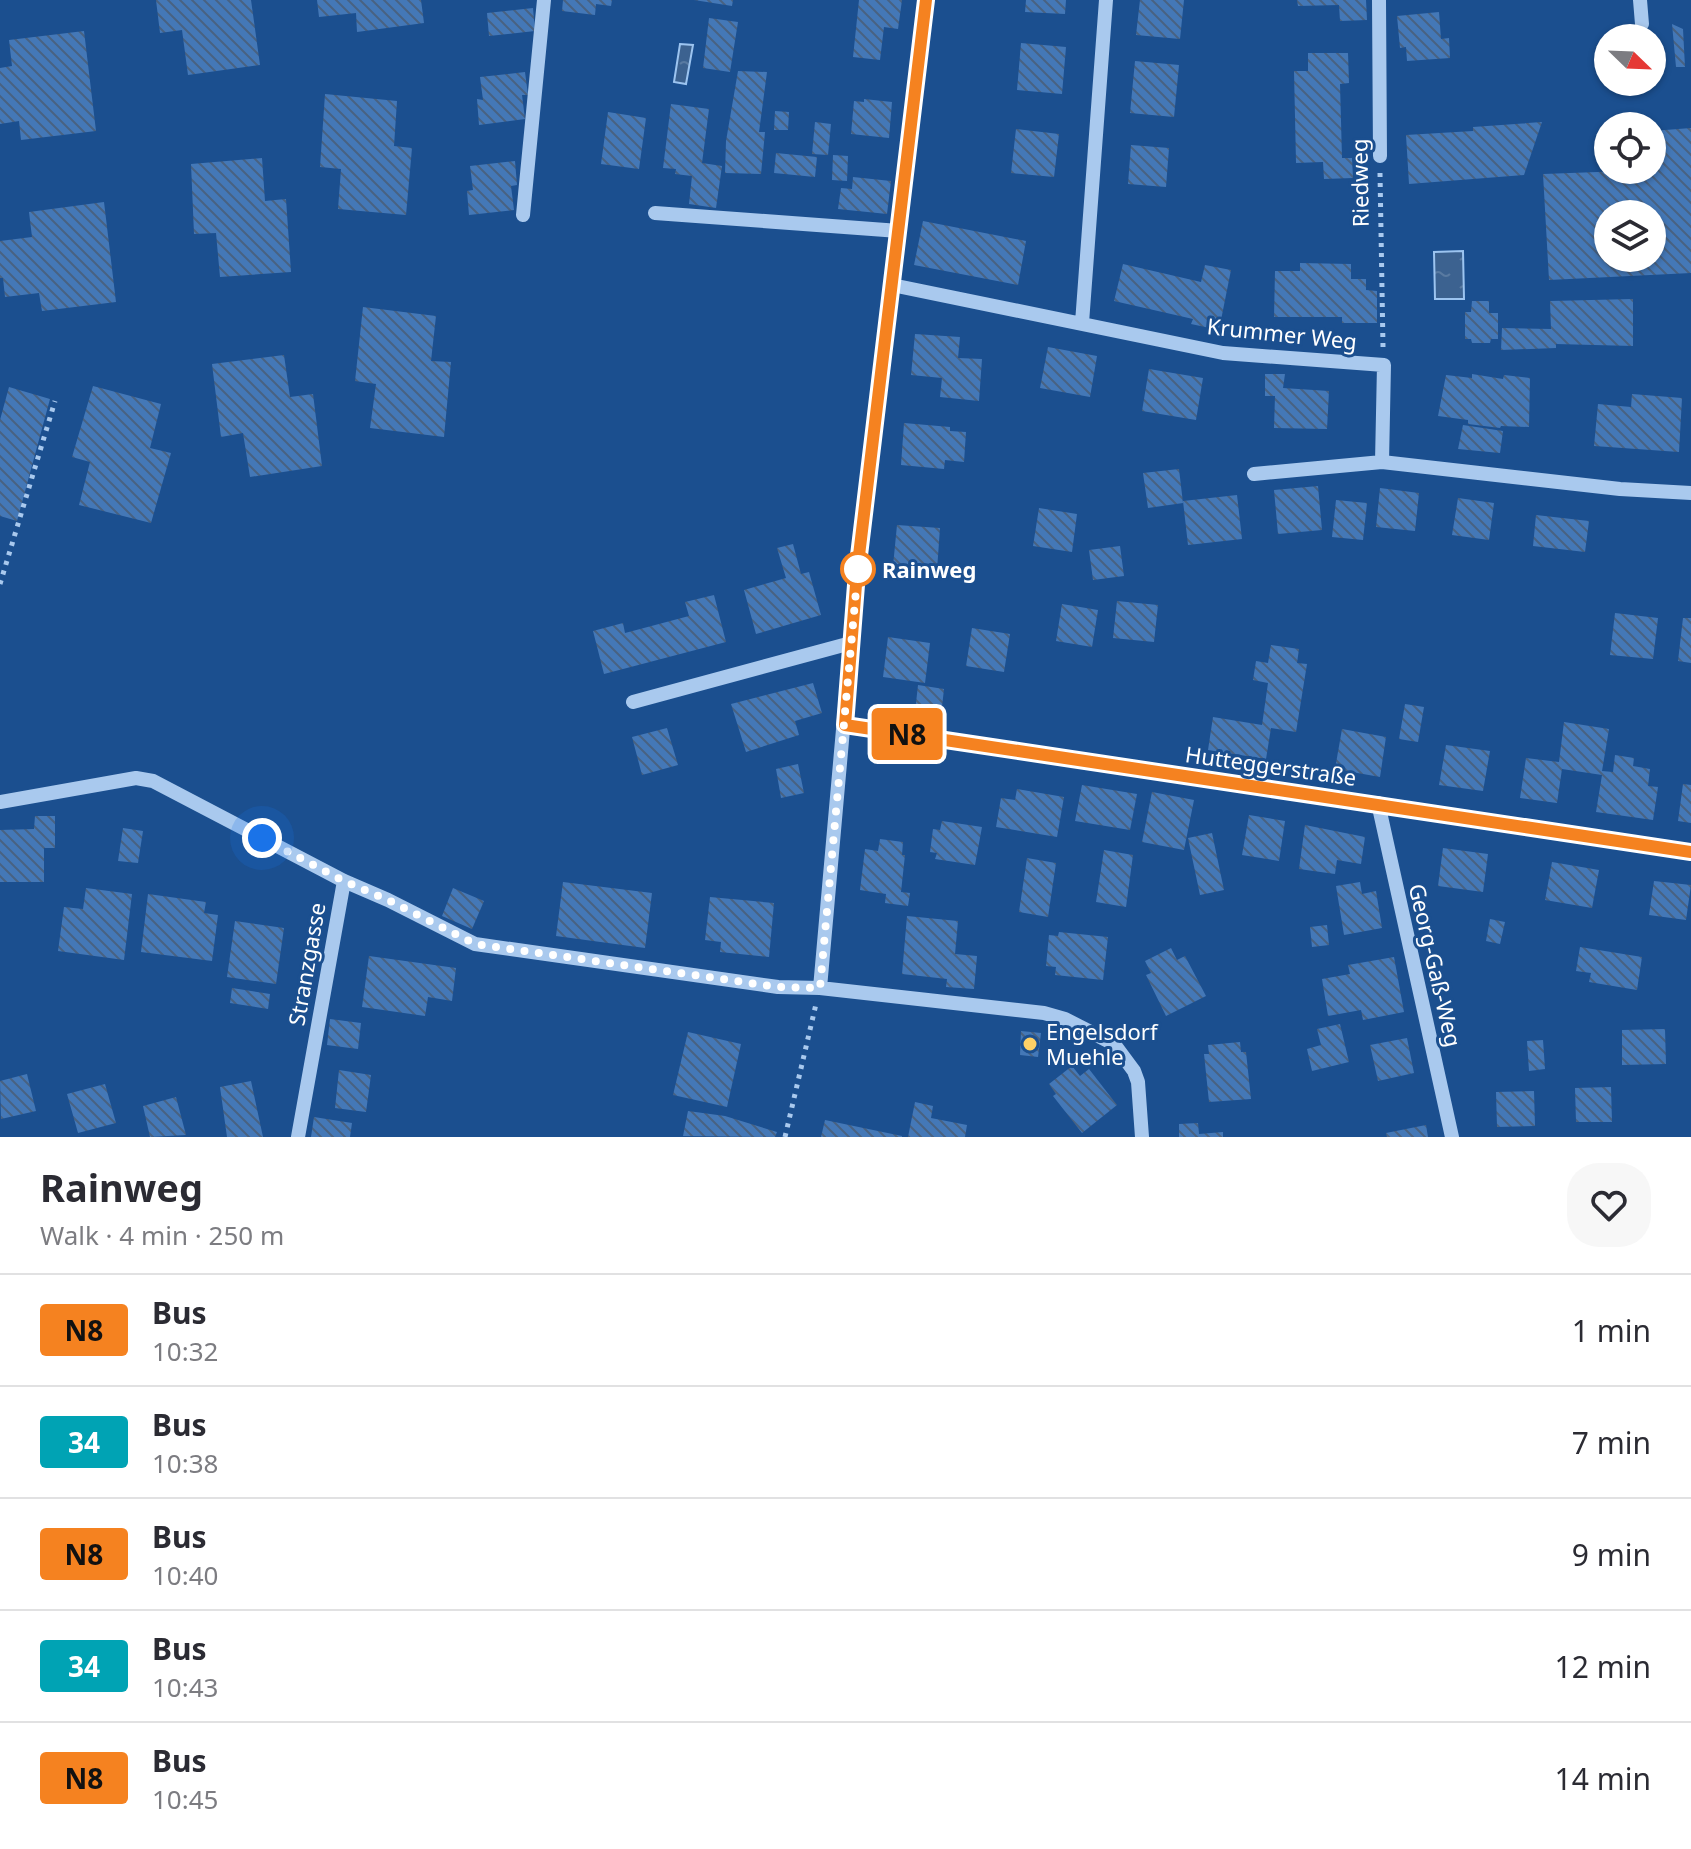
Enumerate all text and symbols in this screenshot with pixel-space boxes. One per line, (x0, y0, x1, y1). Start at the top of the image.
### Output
north arrow (1594, 24, 1666, 96)
map controls (1594, 24, 1666, 272)
button: locate (1594, 112, 1666, 184)
street label: Riedweg (1343, 138, 1375, 228)
button: layers (1594, 200, 1666, 272)
street label: Krummer Weg (1206, 310, 1358, 356)
marker: Rainweg (841, 552, 875, 586)
place label: Rainweg (882, 554, 976, 584)
line badge: N8 (871, 708, 943, 760)
text: N8 (888, 715, 926, 753)
street label: Hutteggerstraße (1183, 738, 1359, 792)
your location (242, 818, 282, 858)
street label: Georg-Gaß-Weg (1403, 881, 1469, 1049)
street label: Stranzgasse (280, 900, 332, 1028)
place label: Engelsdorf Muehle (1046, 1016, 1159, 1071)
marker: Engelsdorf Muehle (1021, 1035, 1039, 1053)
text: Rainweg (40, 1161, 203, 1213)
button: heart (1567, 1163, 1651, 1247)
text: Walk · 4 min · 250 m (40, 1217, 284, 1253)
text: Bus (152, 1292, 207, 1333)
text: 1 min (1572, 1310, 1651, 1351)
text: N8 (65, 1311, 103, 1349)
text: 10:32 (152, 1333, 218, 1369)
text: Bus (152, 1404, 207, 1445)
text: 7 min (1572, 1422, 1651, 1463)
text: 34 (68, 1423, 100, 1461)
text: 10:38 (152, 1445, 218, 1481)
text: Bus (152, 1516, 207, 1557)
text: 9 min (1572, 1534, 1651, 1575)
text: N8 (65, 1535, 103, 1573)
text: 10:40 (152, 1557, 218, 1593)
text: Bus (152, 1628, 207, 1669)
text: 12 min (1555, 1646, 1651, 1687)
text: 34 (68, 1647, 100, 1685)
text: 10:43 (152, 1669, 218, 1705)
text: Bus (152, 1740, 207, 1781)
text: 14 min (1555, 1758, 1651, 1799)
text: N8 (65, 1759, 103, 1797)
text: 10:45 (152, 1781, 218, 1817)

